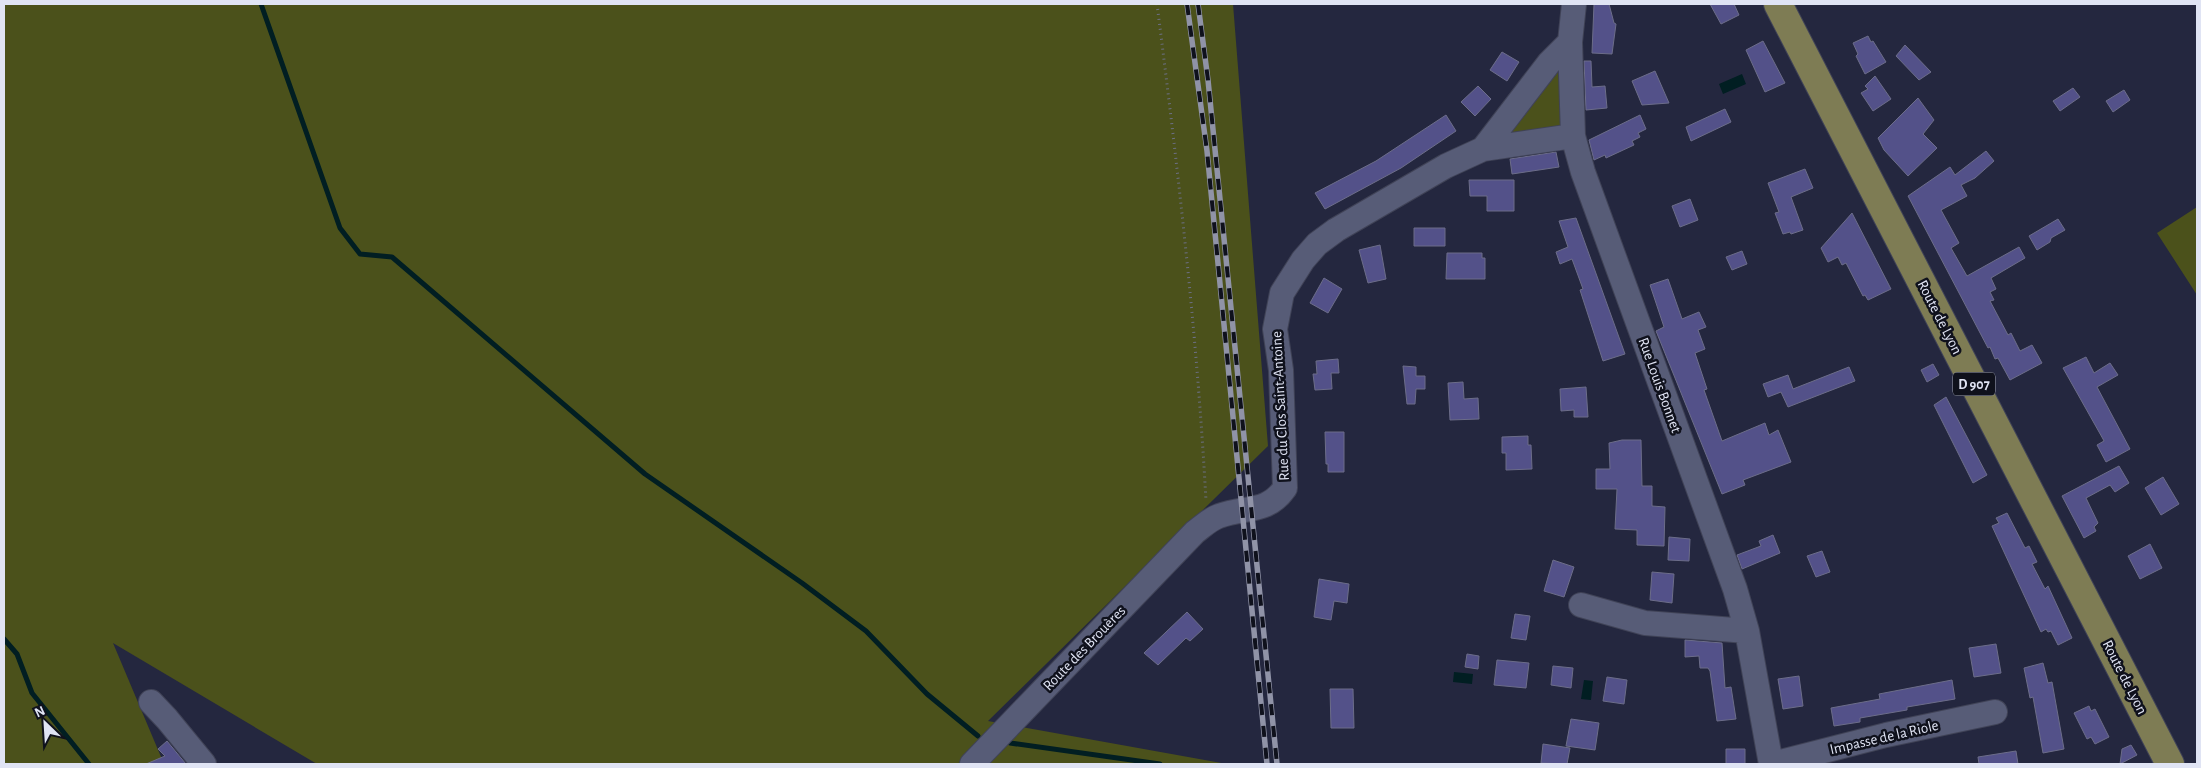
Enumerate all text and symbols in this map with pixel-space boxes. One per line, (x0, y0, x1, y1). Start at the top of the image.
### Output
street label: Route de Lyon (1914, 278, 1965, 357)
street label: Rue du Clos Saint-Antoine (1269, 331, 1292, 481)
street label: Rue Louis Bonnet (1635, 336, 1684, 435)
road number: D 907 (1953, 372, 1995, 396)
street label: Route des Brouères (1040, 603, 1128, 694)
street label: Route de Lyon (2099, 638, 2150, 717)
north arrow (20, 698, 70, 748)
text: N (33, 704, 47, 721)
street label: Impasse de la Riole (1828, 718, 1940, 757)

